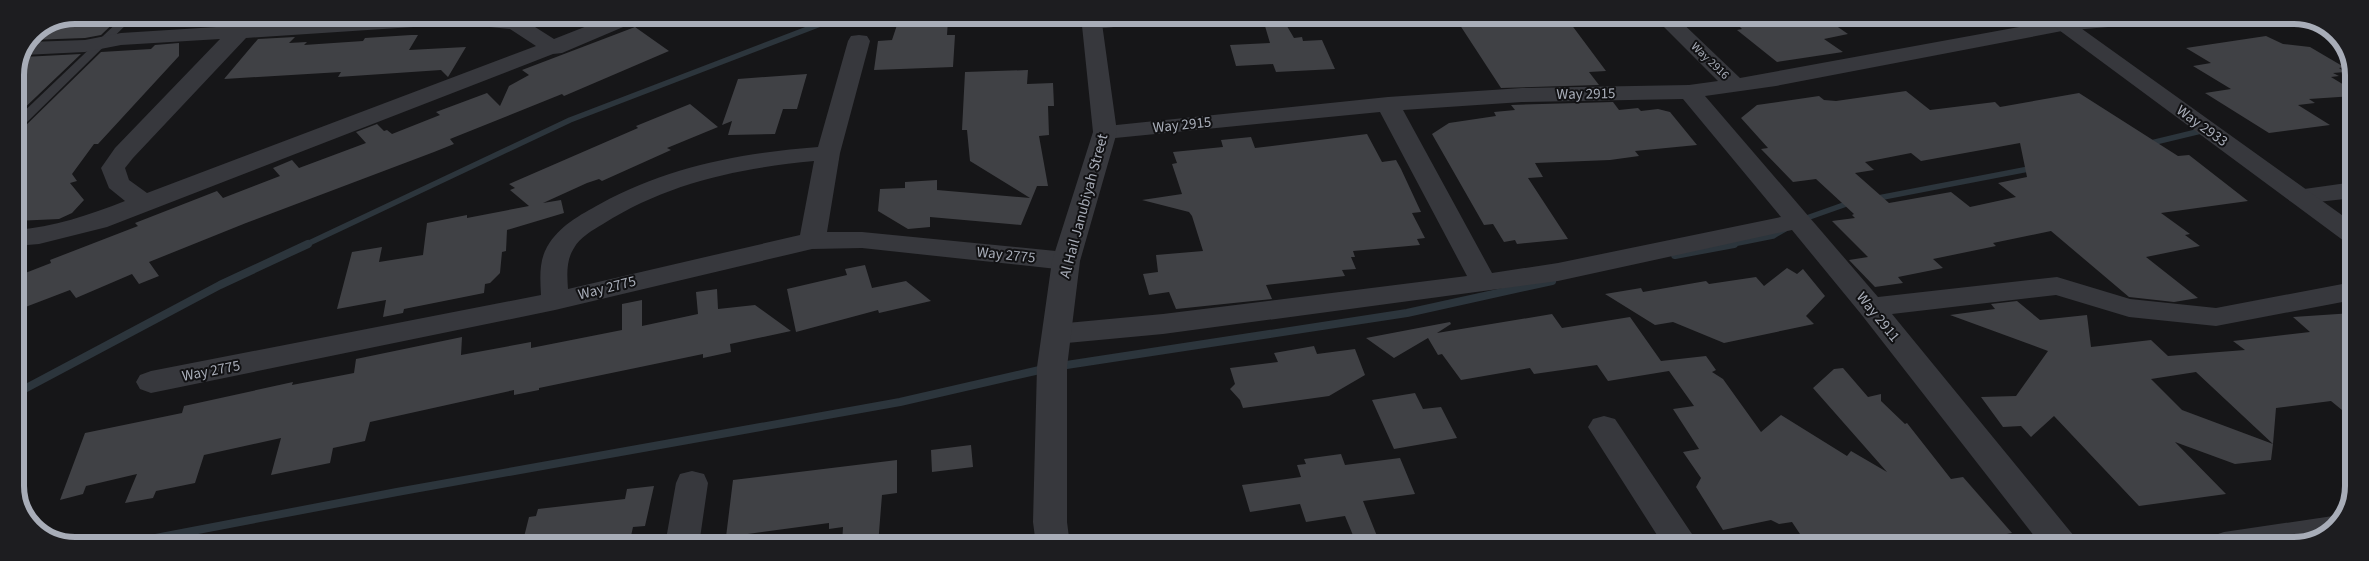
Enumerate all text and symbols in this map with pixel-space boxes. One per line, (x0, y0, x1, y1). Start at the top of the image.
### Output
street label: Way 2916 (1687, 39, 1733, 84)
street label: Way 2915 (1556, 83, 1616, 105)
street label: Way 2933 (2172, 100, 2232, 152)
street label: Way 2915 (1152, 111, 1212, 139)
street label: Al Hail Janubiyah Street (1055, 131, 1113, 281)
street label: Way 2775 (976, 241, 1036, 269)
street label: Way 2775 (576, 271, 638, 305)
street label: Way 2911 (1851, 287, 1905, 347)
street label: Way 2775 (180, 355, 242, 387)

